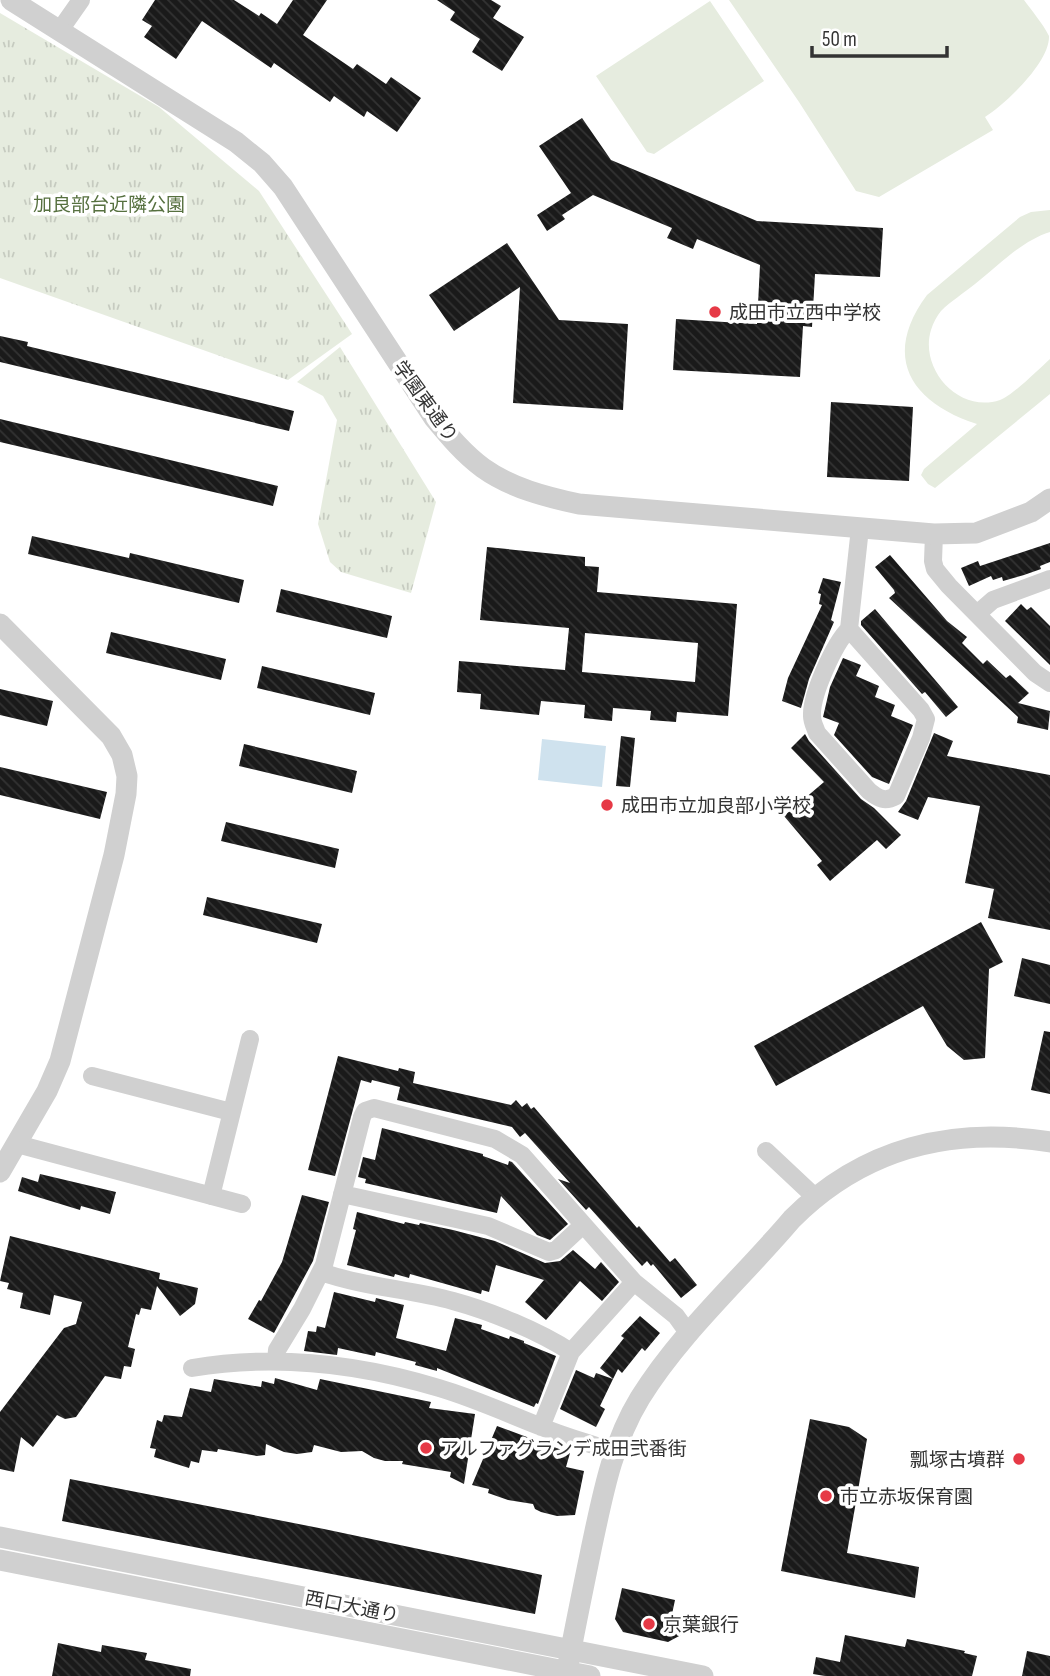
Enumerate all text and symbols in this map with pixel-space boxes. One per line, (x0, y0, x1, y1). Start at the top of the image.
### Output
scale bar (812, 14, 947, 58)
text: 50 m (822, 27, 857, 52)
park label: 加良部台近隣公園 (33, 194, 185, 217)
place label: 成田市立西中学校 (729, 302, 881, 325)
marker: 成田市立西中学校 (707, 304, 723, 320)
street label: 学園東通り (388, 357, 462, 447)
place label: 成田市立加良部小学校 (621, 795, 811, 818)
marker: 成田市立加良部小学校 (599, 797, 615, 813)
place label: アルファグランデ成田弐番街 (440, 1438, 687, 1461)
marker: アルファグランデ成田弐番街 (418, 1440, 434, 1456)
place label: 瓢塚古墳群 (910, 1449, 1005, 1472)
marker: 瓢塚古墳群 (1011, 1451, 1027, 1467)
place label: 市立赤坂保育園 (840, 1486, 973, 1509)
marker: 市立赤坂保育園 (818, 1488, 834, 1504)
street label: 西口大通り (303, 1587, 401, 1628)
place label: 京葉銀行 (663, 1614, 739, 1637)
marker: 京葉銀行 (641, 1616, 657, 1632)

